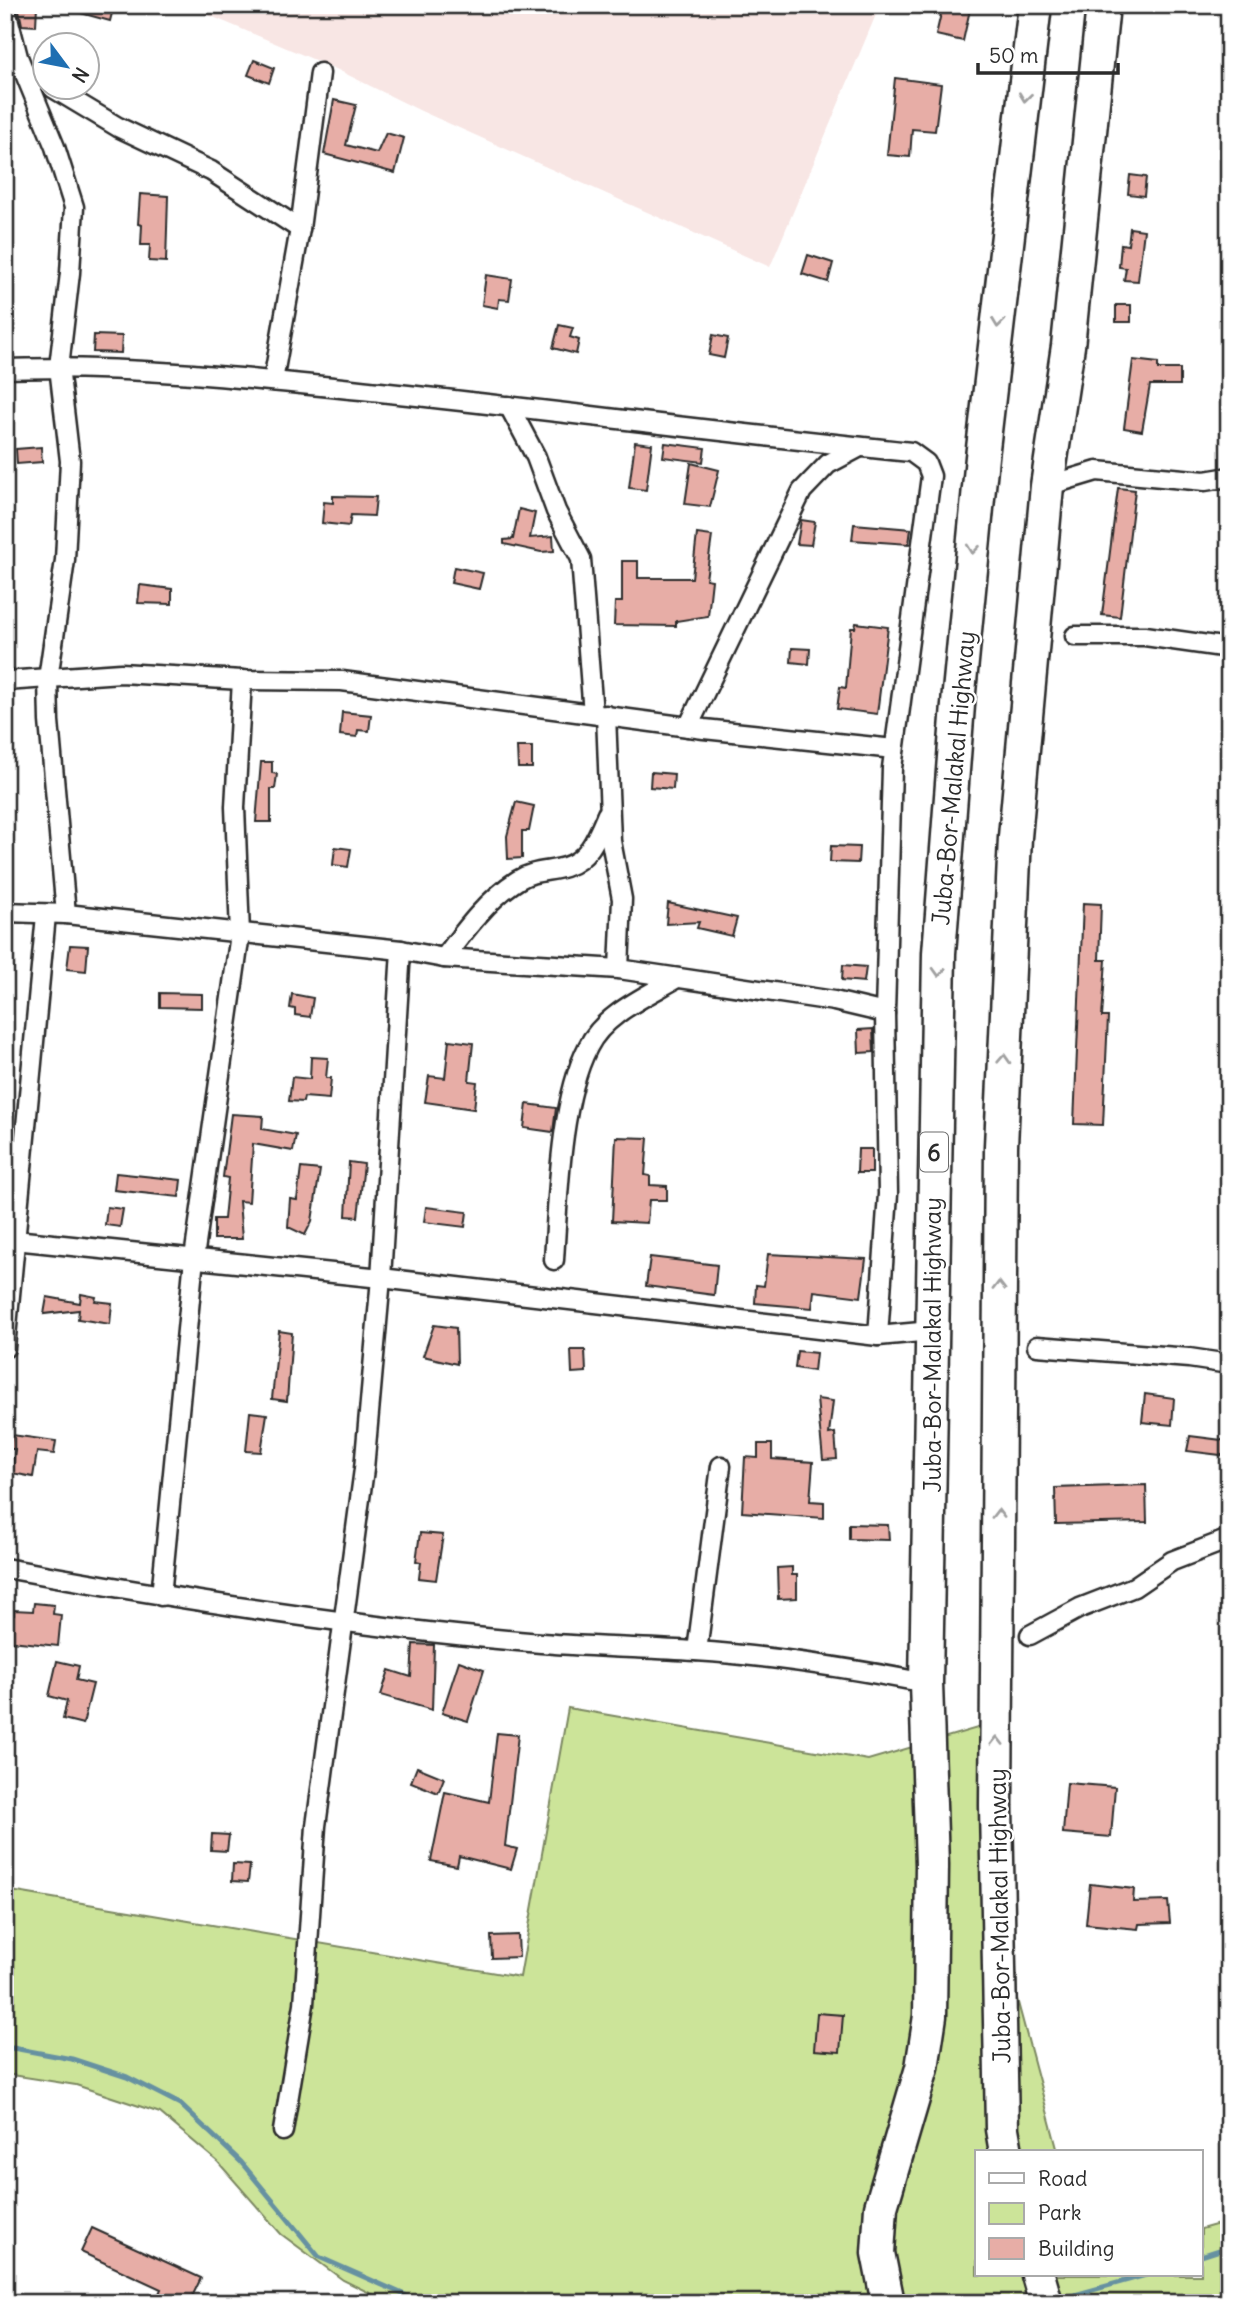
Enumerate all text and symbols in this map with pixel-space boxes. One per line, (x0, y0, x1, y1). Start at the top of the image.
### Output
north arrow (32, 32, 102, 102)
scale bar (978, 32, 1118, 76)
text: 50 m (989, 42, 1038, 69)
text: N (67, 63, 94, 87)
one-way arrow (1018, 92, 1033, 103)
one-way arrow (991, 318, 1006, 329)
one-way arrow (966, 544, 981, 555)
street label: Juba-Bor-Malakal Highway (925, 629, 981, 927)
one-way arrow (931, 967, 947, 977)
one-way arrow (997, 1053, 1012, 1064)
road number: 6 (920, 1133, 948, 1172)
street label: Juba-Bor-Malakal Highway (917, 1197, 947, 1493)
one-way arrow (992, 1281, 1007, 1292)
one-way arrow (990, 1508, 1006, 1519)
one-way arrow (989, 1736, 1005, 1746)
street label: Juba-Bor-Malakal Highway (981, 1768, 1017, 2064)
legend (975, 2150, 1202, 2276)
text: Road (1038, 2165, 1087, 2192)
text: Park (1038, 2199, 1081, 2226)
text: Building (1038, 2235, 1114, 2262)

